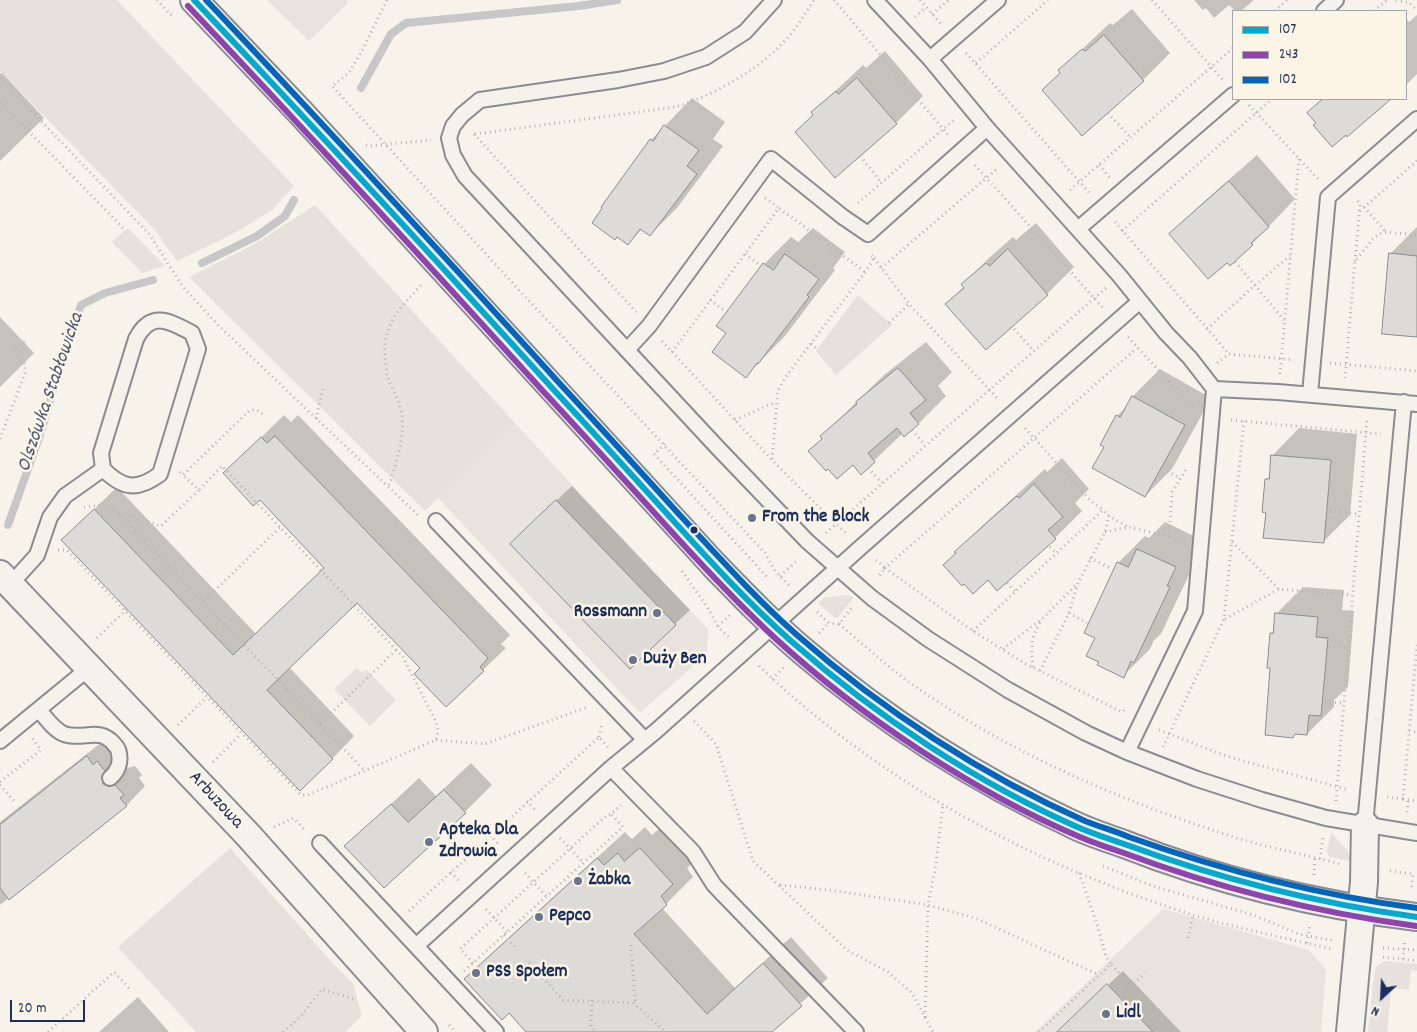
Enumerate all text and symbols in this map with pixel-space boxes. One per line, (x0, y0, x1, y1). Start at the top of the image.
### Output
legend (1232, 10, 1407, 100)
text: 107 (1279, 19, 1296, 41)
text: 243 (1279, 44, 1298, 66)
text: 102 (1279, 69, 1297, 91)
water label: Olszówka Stabłowicka (14, 310, 90, 476)
place label: From the Block (762, 507, 869, 529)
marker: From the Block (746, 512, 758, 524)
unlabelled marker (689, 525, 699, 535)
place label: Rossmann (574, 602, 647, 624)
marker: Rossmann (651, 607, 663, 619)
place label: Duży Ben (643, 649, 706, 671)
marker: Duży Ben (627, 654, 639, 666)
street label: Arbuzowa (183, 767, 247, 835)
place label: Apteka Dla Zdrowia (439, 820, 518, 864)
marker: Apteka Dla Zdrowia (423, 836, 435, 848)
place label: Żabka (588, 870, 630, 892)
marker: Żabka (572, 875, 584, 887)
place label: Pepco (549, 906, 591, 928)
marker: Pepco (533, 911, 545, 923)
place label: PSS Społem (486, 962, 568, 984)
marker: PSS Społem (470, 967, 482, 979)
north arrow (1357, 972, 1407, 1022)
scale bar (12, 990, 88, 1022)
text: 20 m (18, 998, 46, 1020)
text: N (1368, 1000, 1383, 1021)
place label: Lidl (1116, 1003, 1141, 1025)
marker: Lidl (1100, 1008, 1112, 1020)

